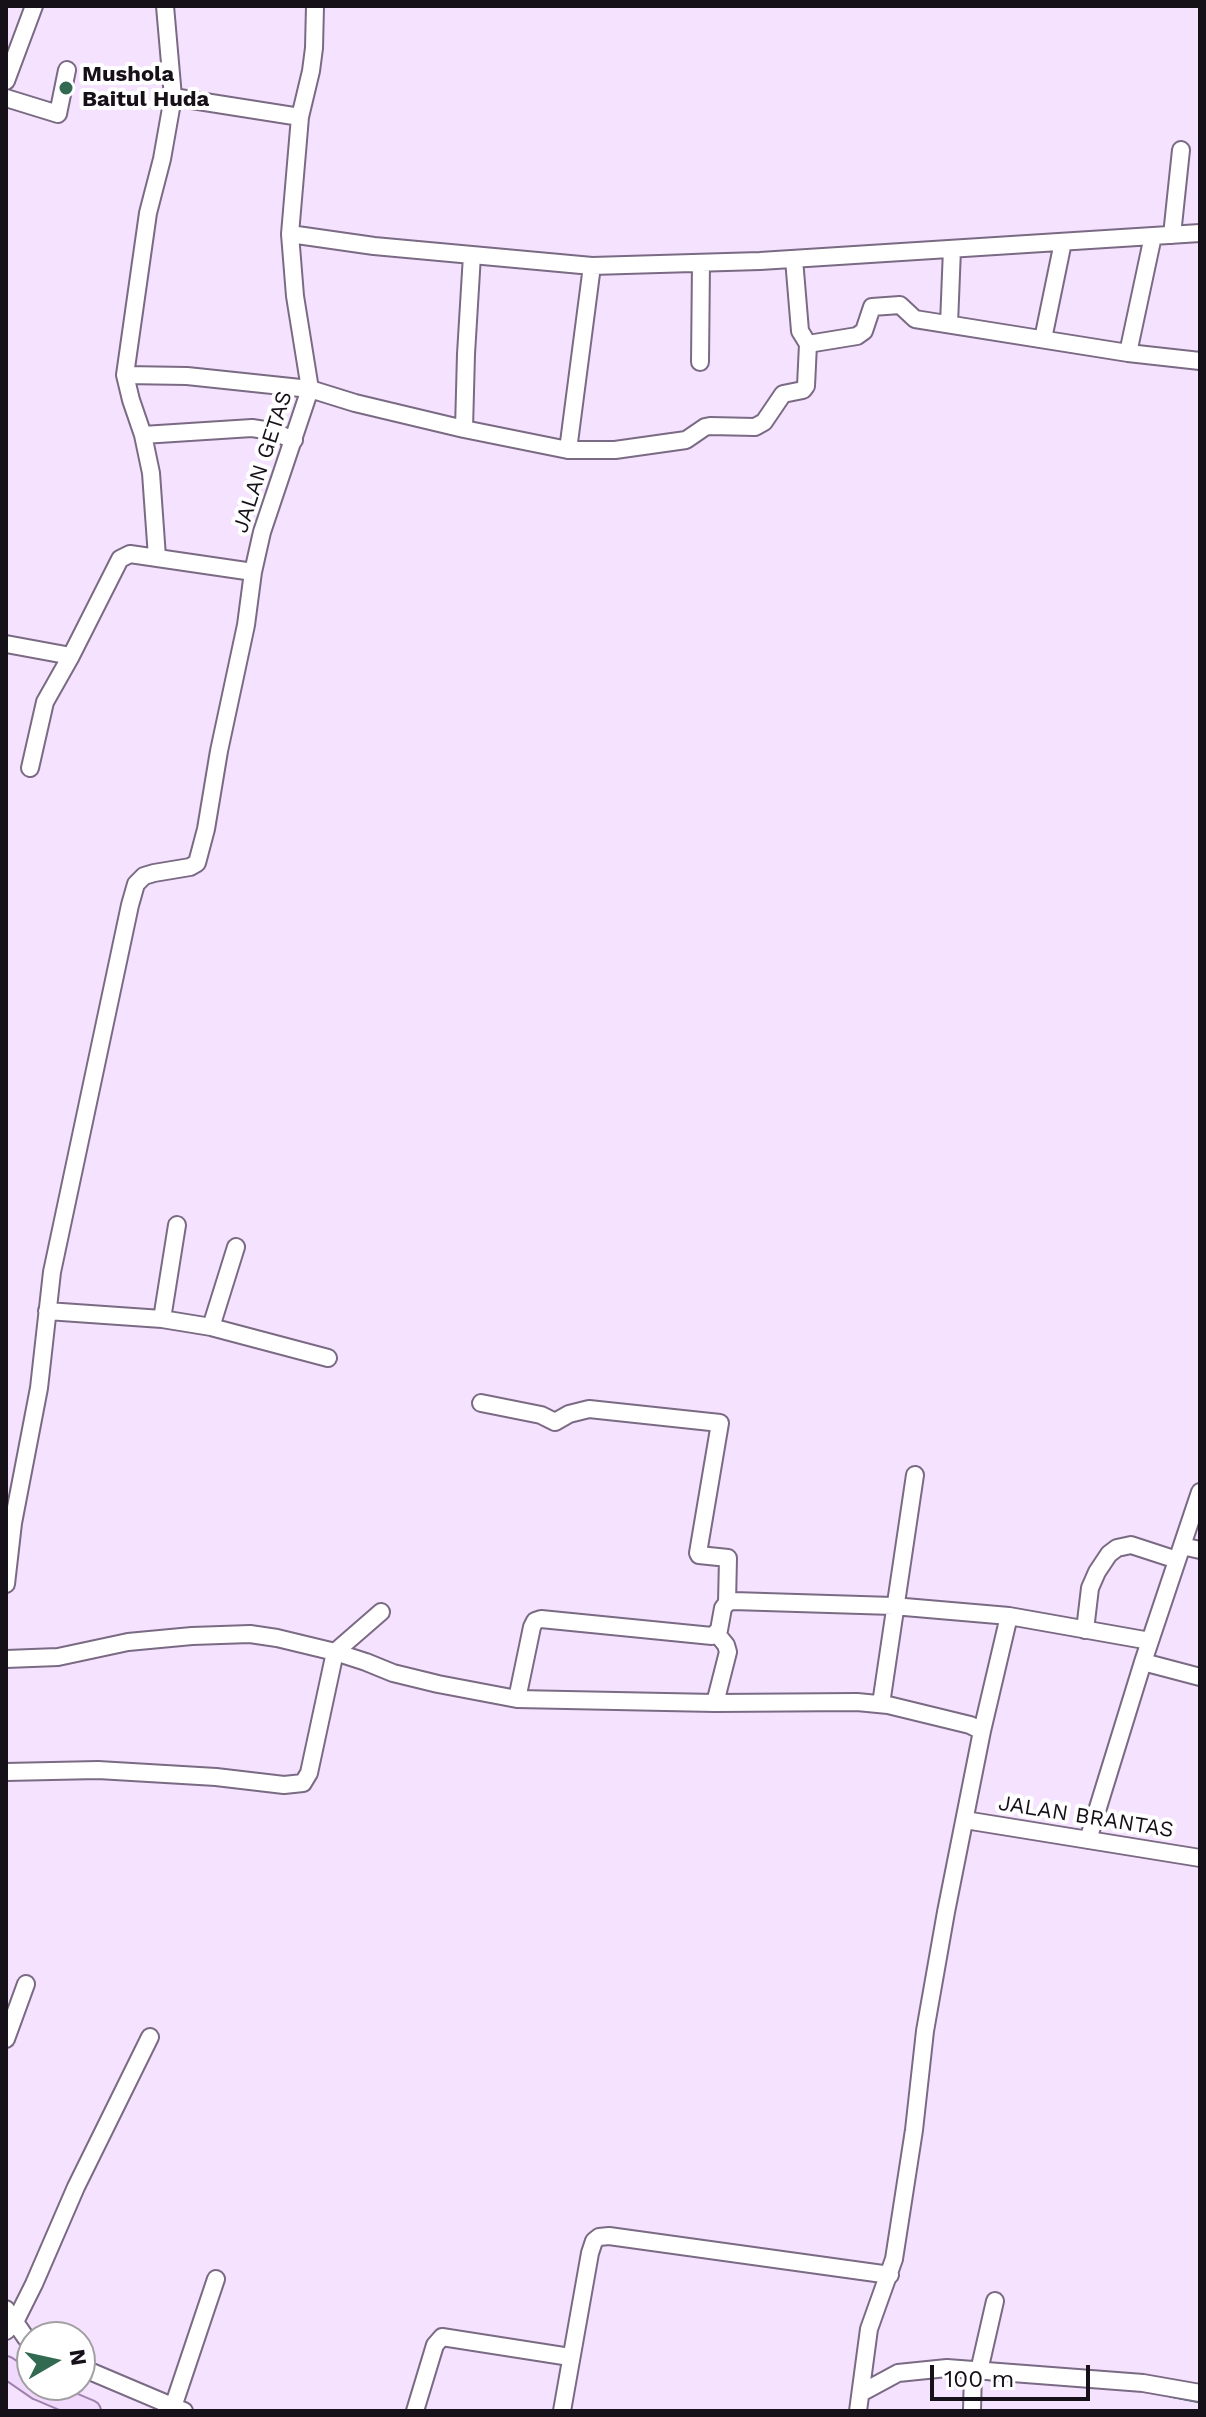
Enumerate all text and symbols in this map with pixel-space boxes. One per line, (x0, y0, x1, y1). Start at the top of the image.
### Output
place label: Mushola Baitul Huda (82, 62, 209, 114)
marker: Mushola Baitul Huda (57, 79, 75, 97)
street label: JALAN GETAS (228, 388, 298, 536)
street label: JALAN BRANTAS (996, 1790, 1176, 1844)
north arrow (16, 2321, 96, 2401)
text: N (65, 2347, 92, 2367)
scale bar (934, 2349, 1094, 2399)
text: 100 m (944, 2365, 1014, 2393)

